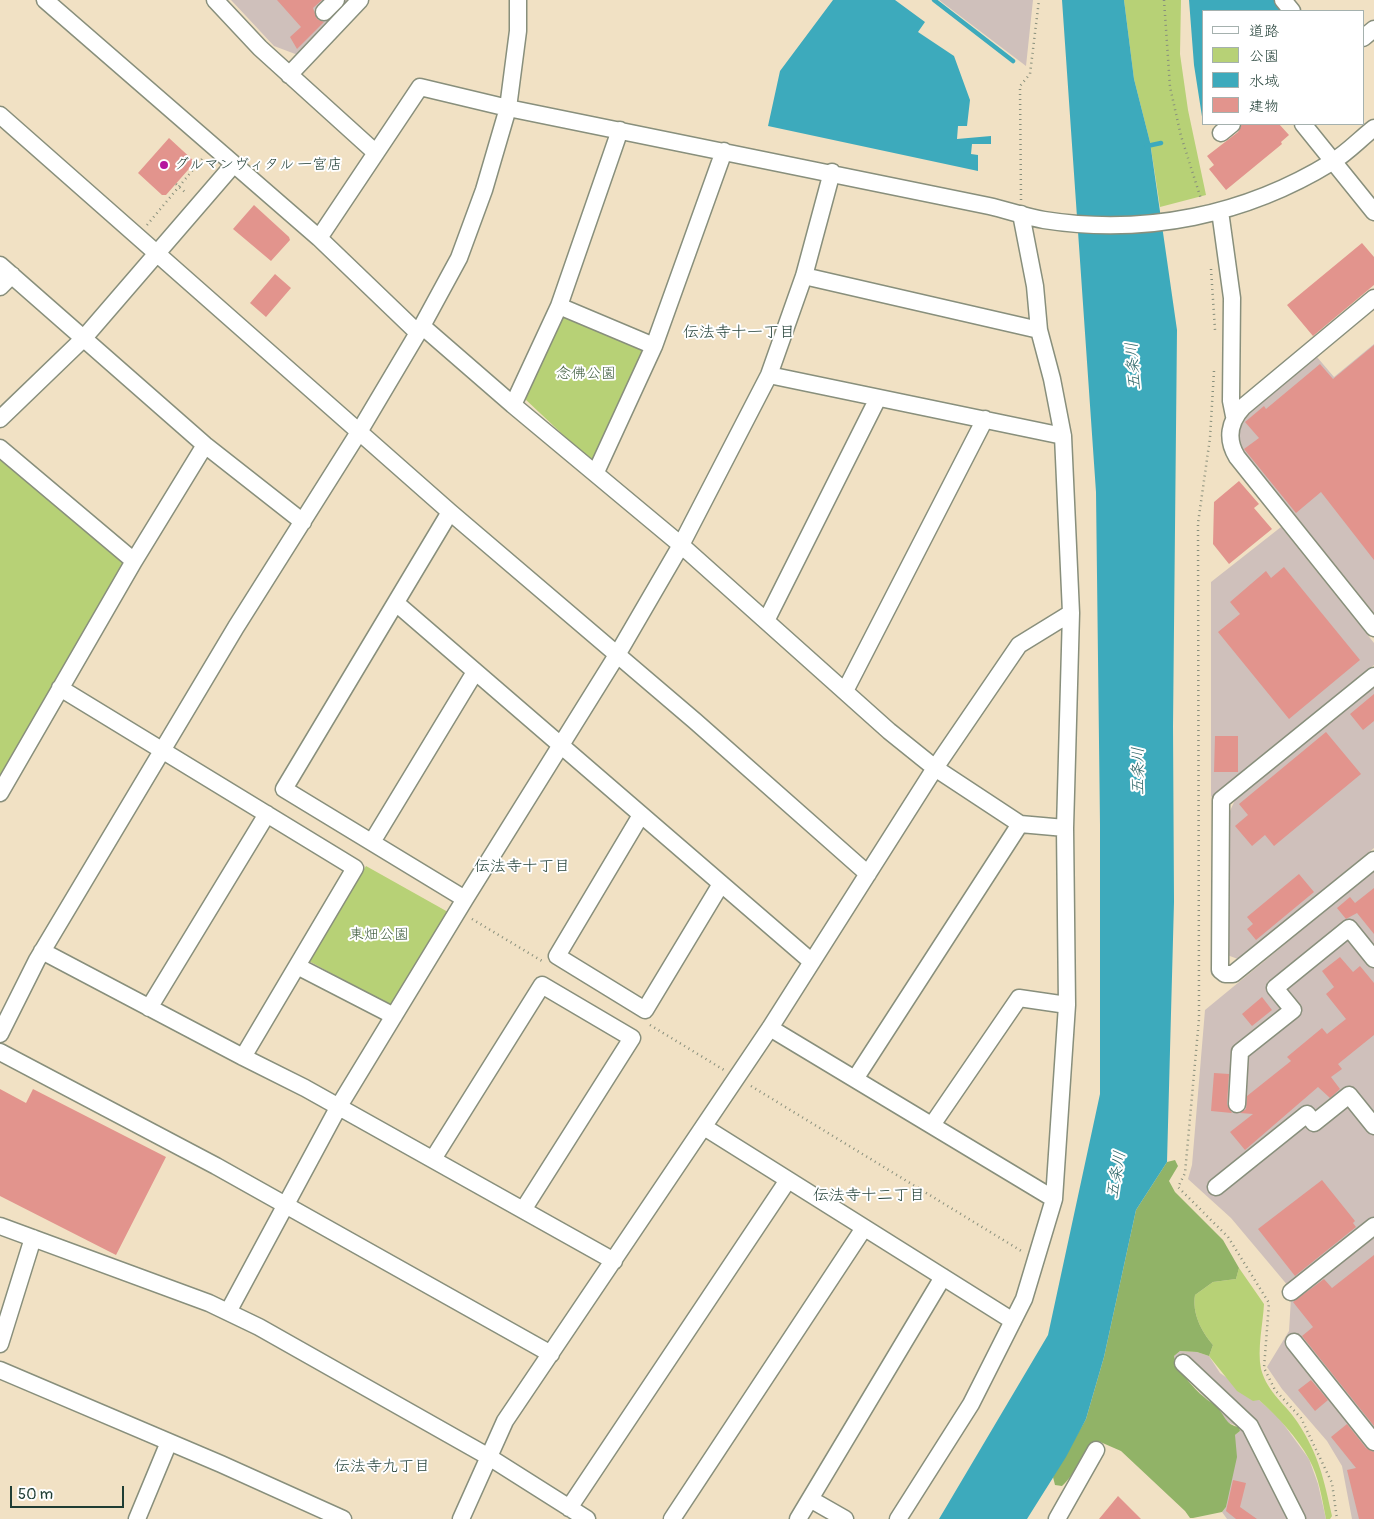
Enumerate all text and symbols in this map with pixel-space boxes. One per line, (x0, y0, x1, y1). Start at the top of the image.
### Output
legend (1202, 10, 1364, 125)
text: 道路 (1249, 22, 1279, 41)
text: 公園 (1249, 47, 1279, 66)
text: 水域 (1249, 72, 1279, 91)
text: 建物 (1249, 97, 1279, 116)
place label: グルマンヴィタル 一宮店 (174, 156, 342, 174)
marker: グルマンヴィタル 一宮店 (158, 159, 170, 171)
district label: 伝法寺十一丁目 (683, 323, 795, 343)
water label: 五条川 (1123, 341, 1145, 391)
park label: 念佛公園 (556, 365, 616, 383)
water label: 五条川 (1129, 747, 1149, 795)
district label: 伝法寺十丁目 (474, 857, 570, 877)
park label: 東畑公園 (349, 926, 409, 944)
water label: 五条川 (1103, 1150, 1131, 1200)
district label: 伝法寺十二丁目 (813, 1186, 925, 1206)
district label: 伝法寺九丁目 (334, 1457, 430, 1477)
scale bar (12, 1476, 126, 1508)
text: 50 m (18, 1485, 53, 1504)

